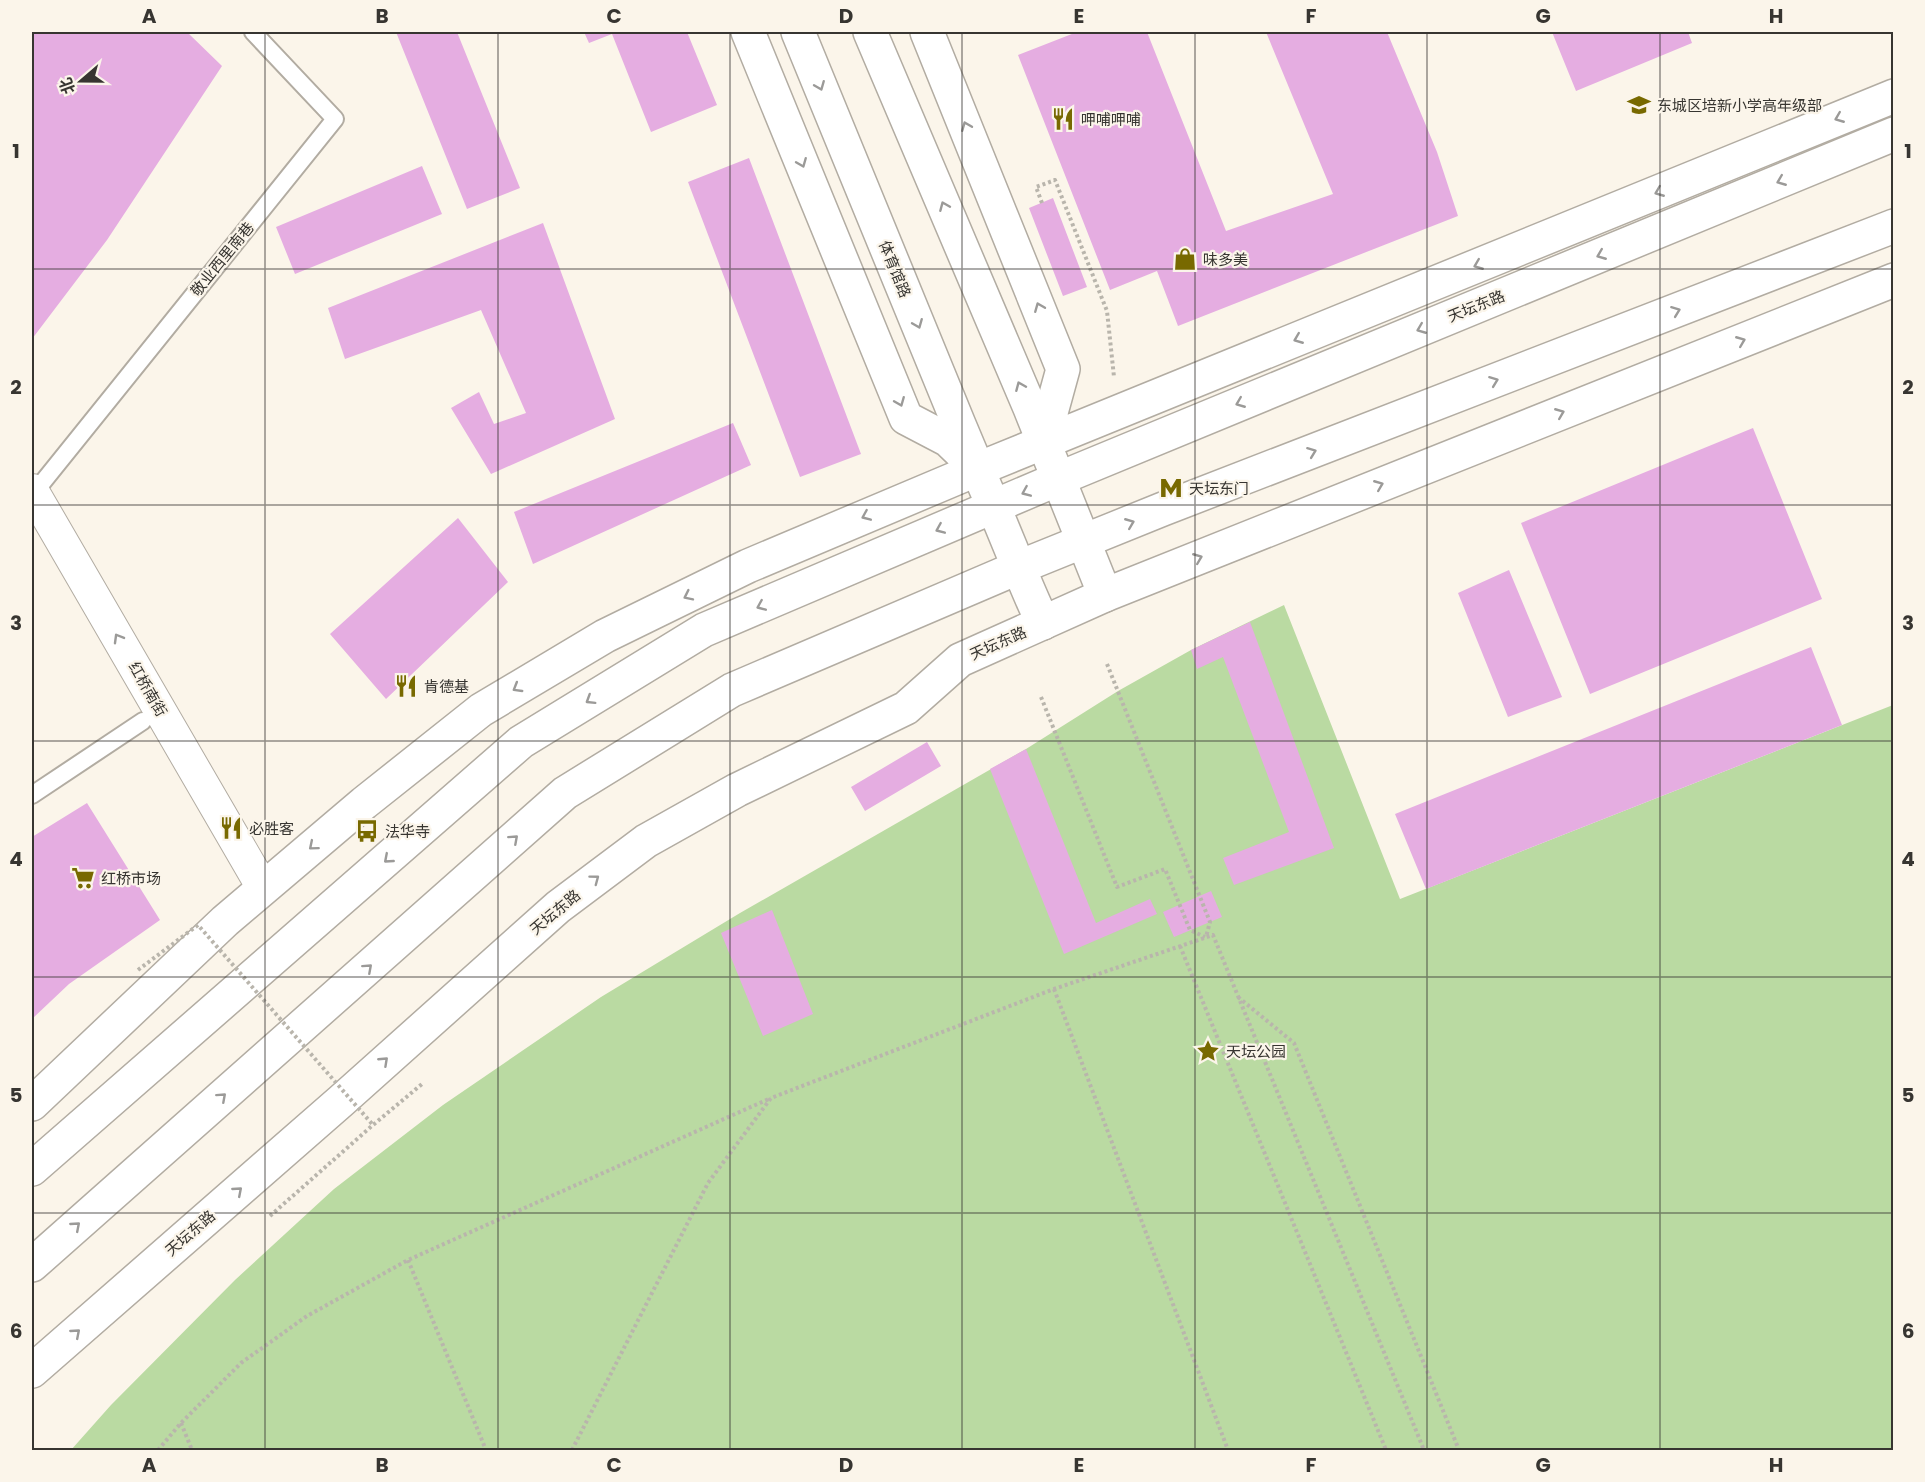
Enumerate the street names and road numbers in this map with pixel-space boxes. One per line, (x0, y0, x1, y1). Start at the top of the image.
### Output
street label: 敬业西里南巷 (186, 217, 258, 301)
street label: 体育馆路 (874, 237, 916, 301)
street label: 天坛东路 (1444, 285, 1508, 327)
street label: 天坛东路 (966, 621, 1030, 665)
street label: 红桥南街 (124, 658, 172, 720)
street label: 天坛东路 (525, 885, 585, 939)
street label: 天坛东路 (160, 1205, 220, 1261)

